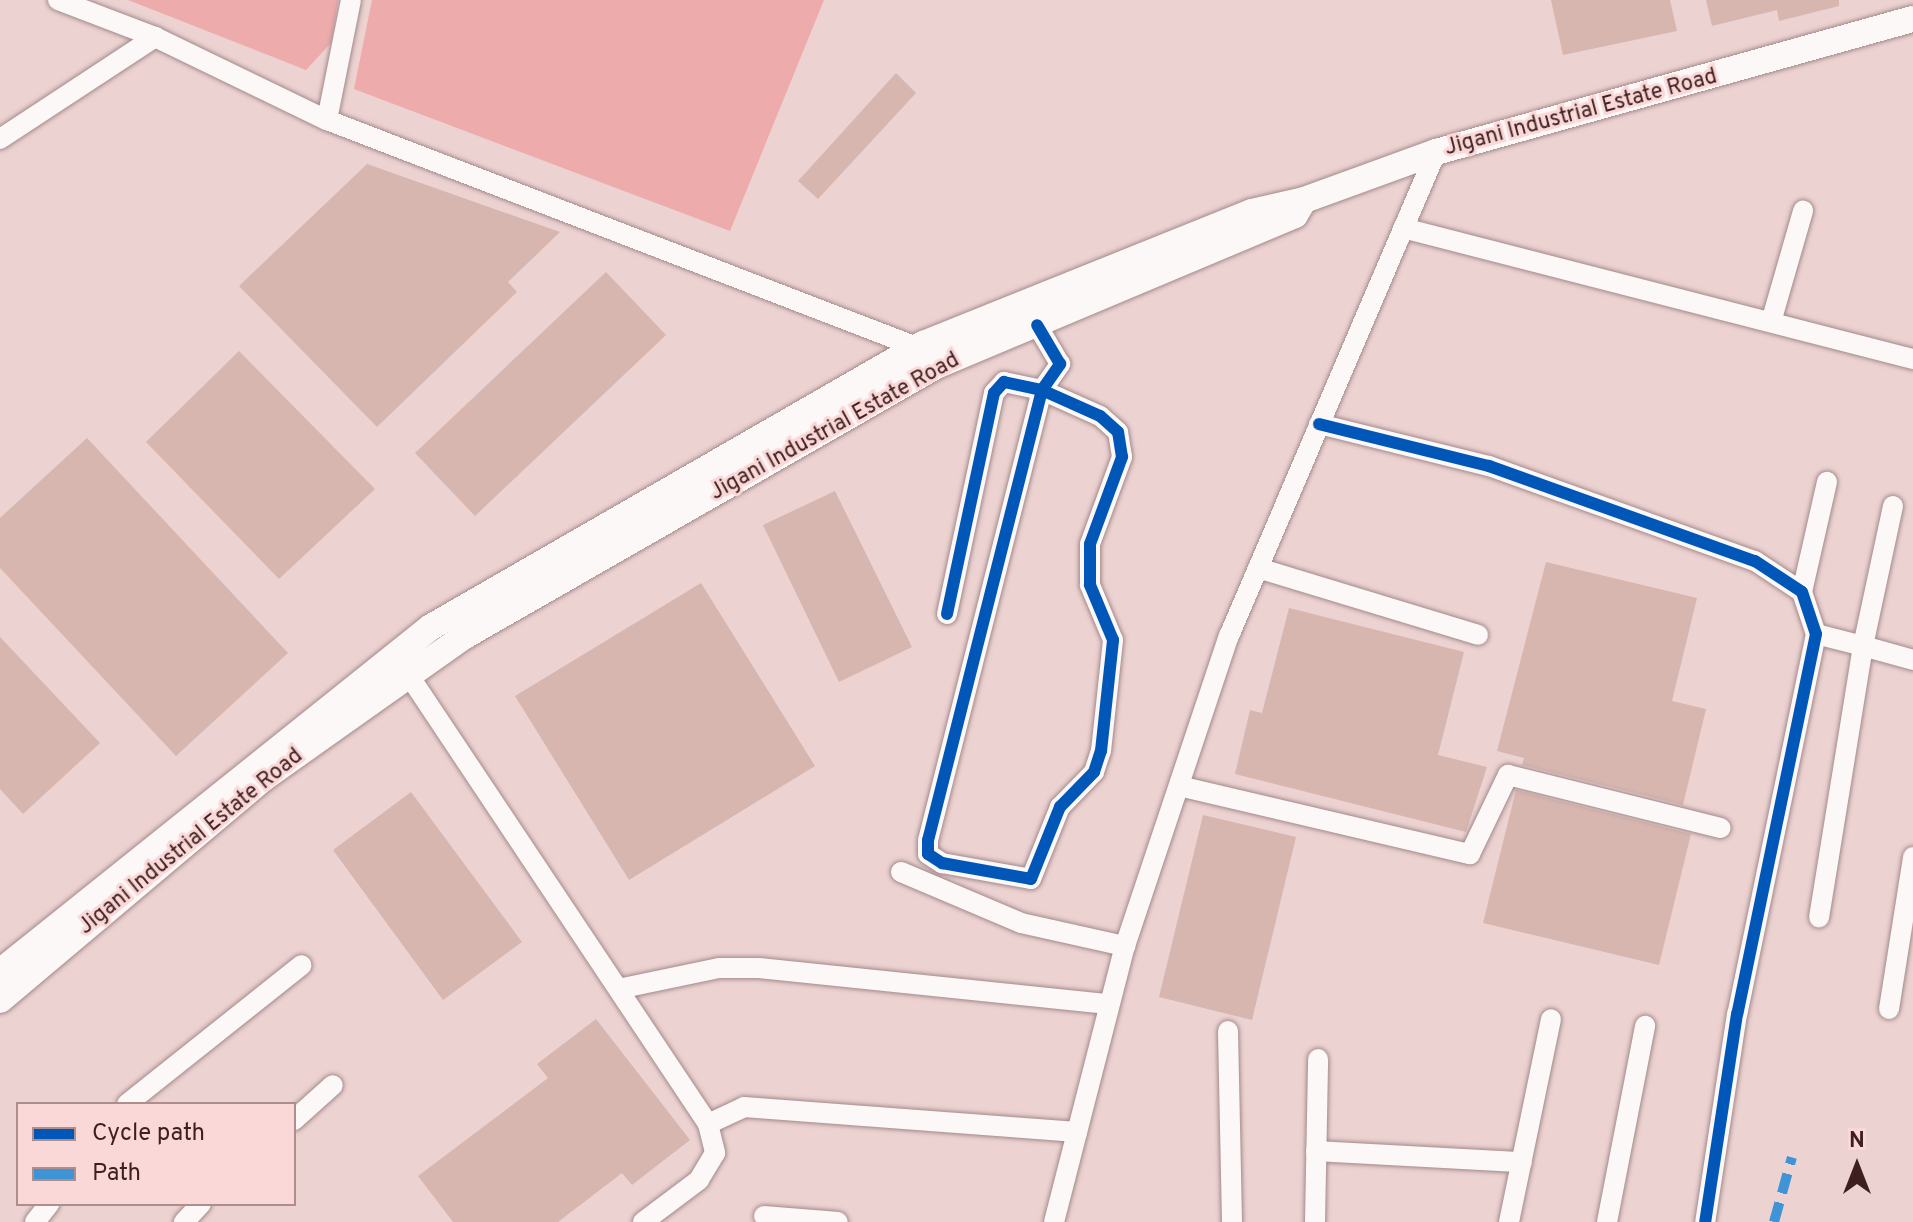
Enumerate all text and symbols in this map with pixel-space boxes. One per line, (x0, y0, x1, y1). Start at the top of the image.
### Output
street label: Jigani Industrial Estate Road (1442, 64, 1720, 162)
street label: Jigani Industrial Estate Road (706, 347, 964, 507)
street label: Jigani Industrial Estate Road (73, 743, 309, 941)
legend (16, 1102, 296, 1206)
text: Cycle path (92, 1119, 205, 1149)
north arrow (1817, 1126, 1897, 1206)
text: N (1849, 1128, 1865, 1155)
text: Path (92, 1159, 141, 1189)

